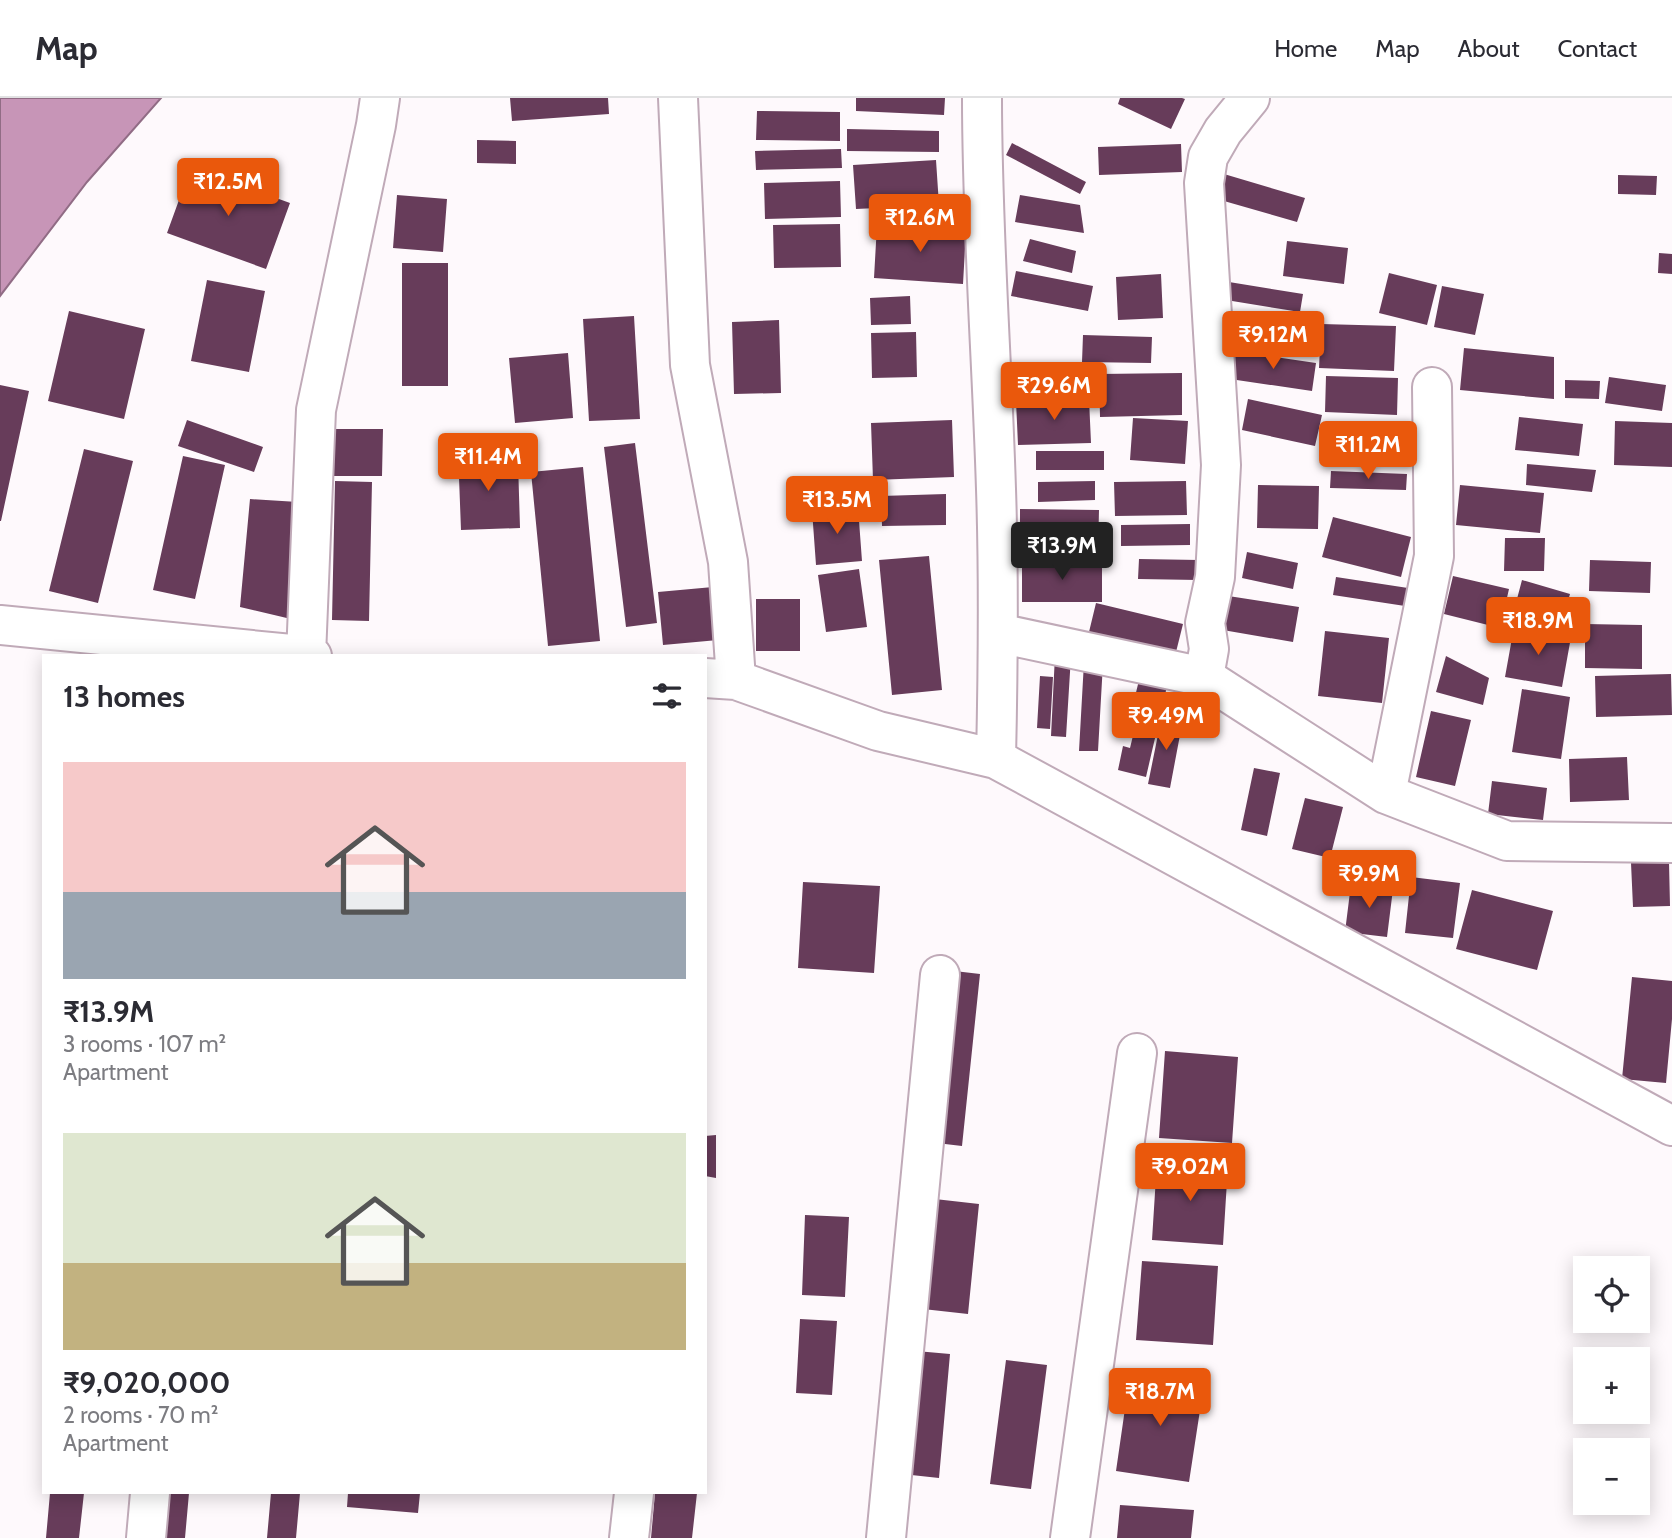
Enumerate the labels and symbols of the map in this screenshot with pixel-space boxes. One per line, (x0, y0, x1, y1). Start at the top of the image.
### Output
pin: ₹12.5M (171, 158, 285, 218)
pin: ₹12.6M (863, 194, 977, 254)
pin: ₹9.12M (1216, 312, 1330, 371)
pin: ₹29.6M (997, 362, 1111, 422)
pin: ₹11.2M (1311, 422, 1425, 481)
pin: ₹11.4M (431, 434, 545, 493)
pin: ₹13.5M (780, 476, 894, 536)
pin: ₹13.9M (1005, 522, 1119, 582)
pin: ₹18.9M (1481, 598, 1595, 657)
pin: ₹9.49M (1109, 692, 1223, 752)
pin: ₹9.9M (1320, 850, 1418, 910)
pin: ₹9.02M (1133, 1144, 1247, 1203)
pin: ₹18.7M (1103, 1368, 1217, 1428)

